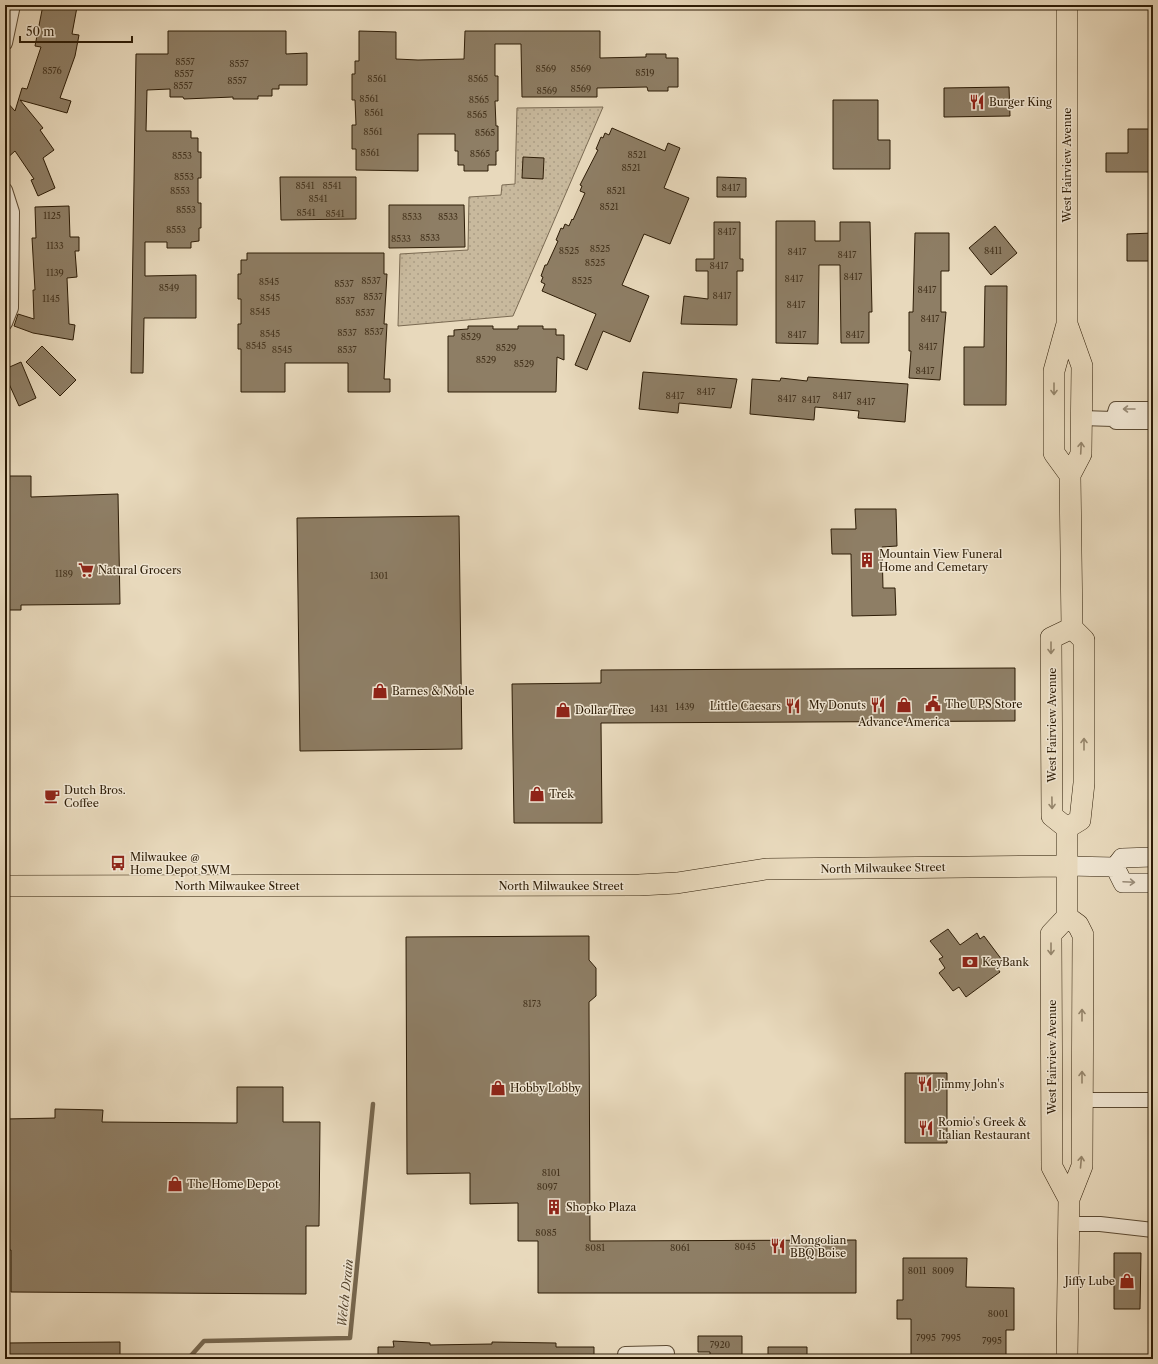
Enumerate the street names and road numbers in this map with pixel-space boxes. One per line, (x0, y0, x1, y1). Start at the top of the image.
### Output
street label: West Fairview Avenue (1060, 108, 1074, 223)
street label: West Fairview Avenue (1045, 668, 1059, 783)
street label: North Milwaukee Street (820, 860, 946, 876)
street label: North Milwaukee Street (174, 879, 300, 893)
street label: North Milwaukee Street (498, 879, 624, 893)
street label: West Fairview Avenue (1045, 1000, 1059, 1115)

